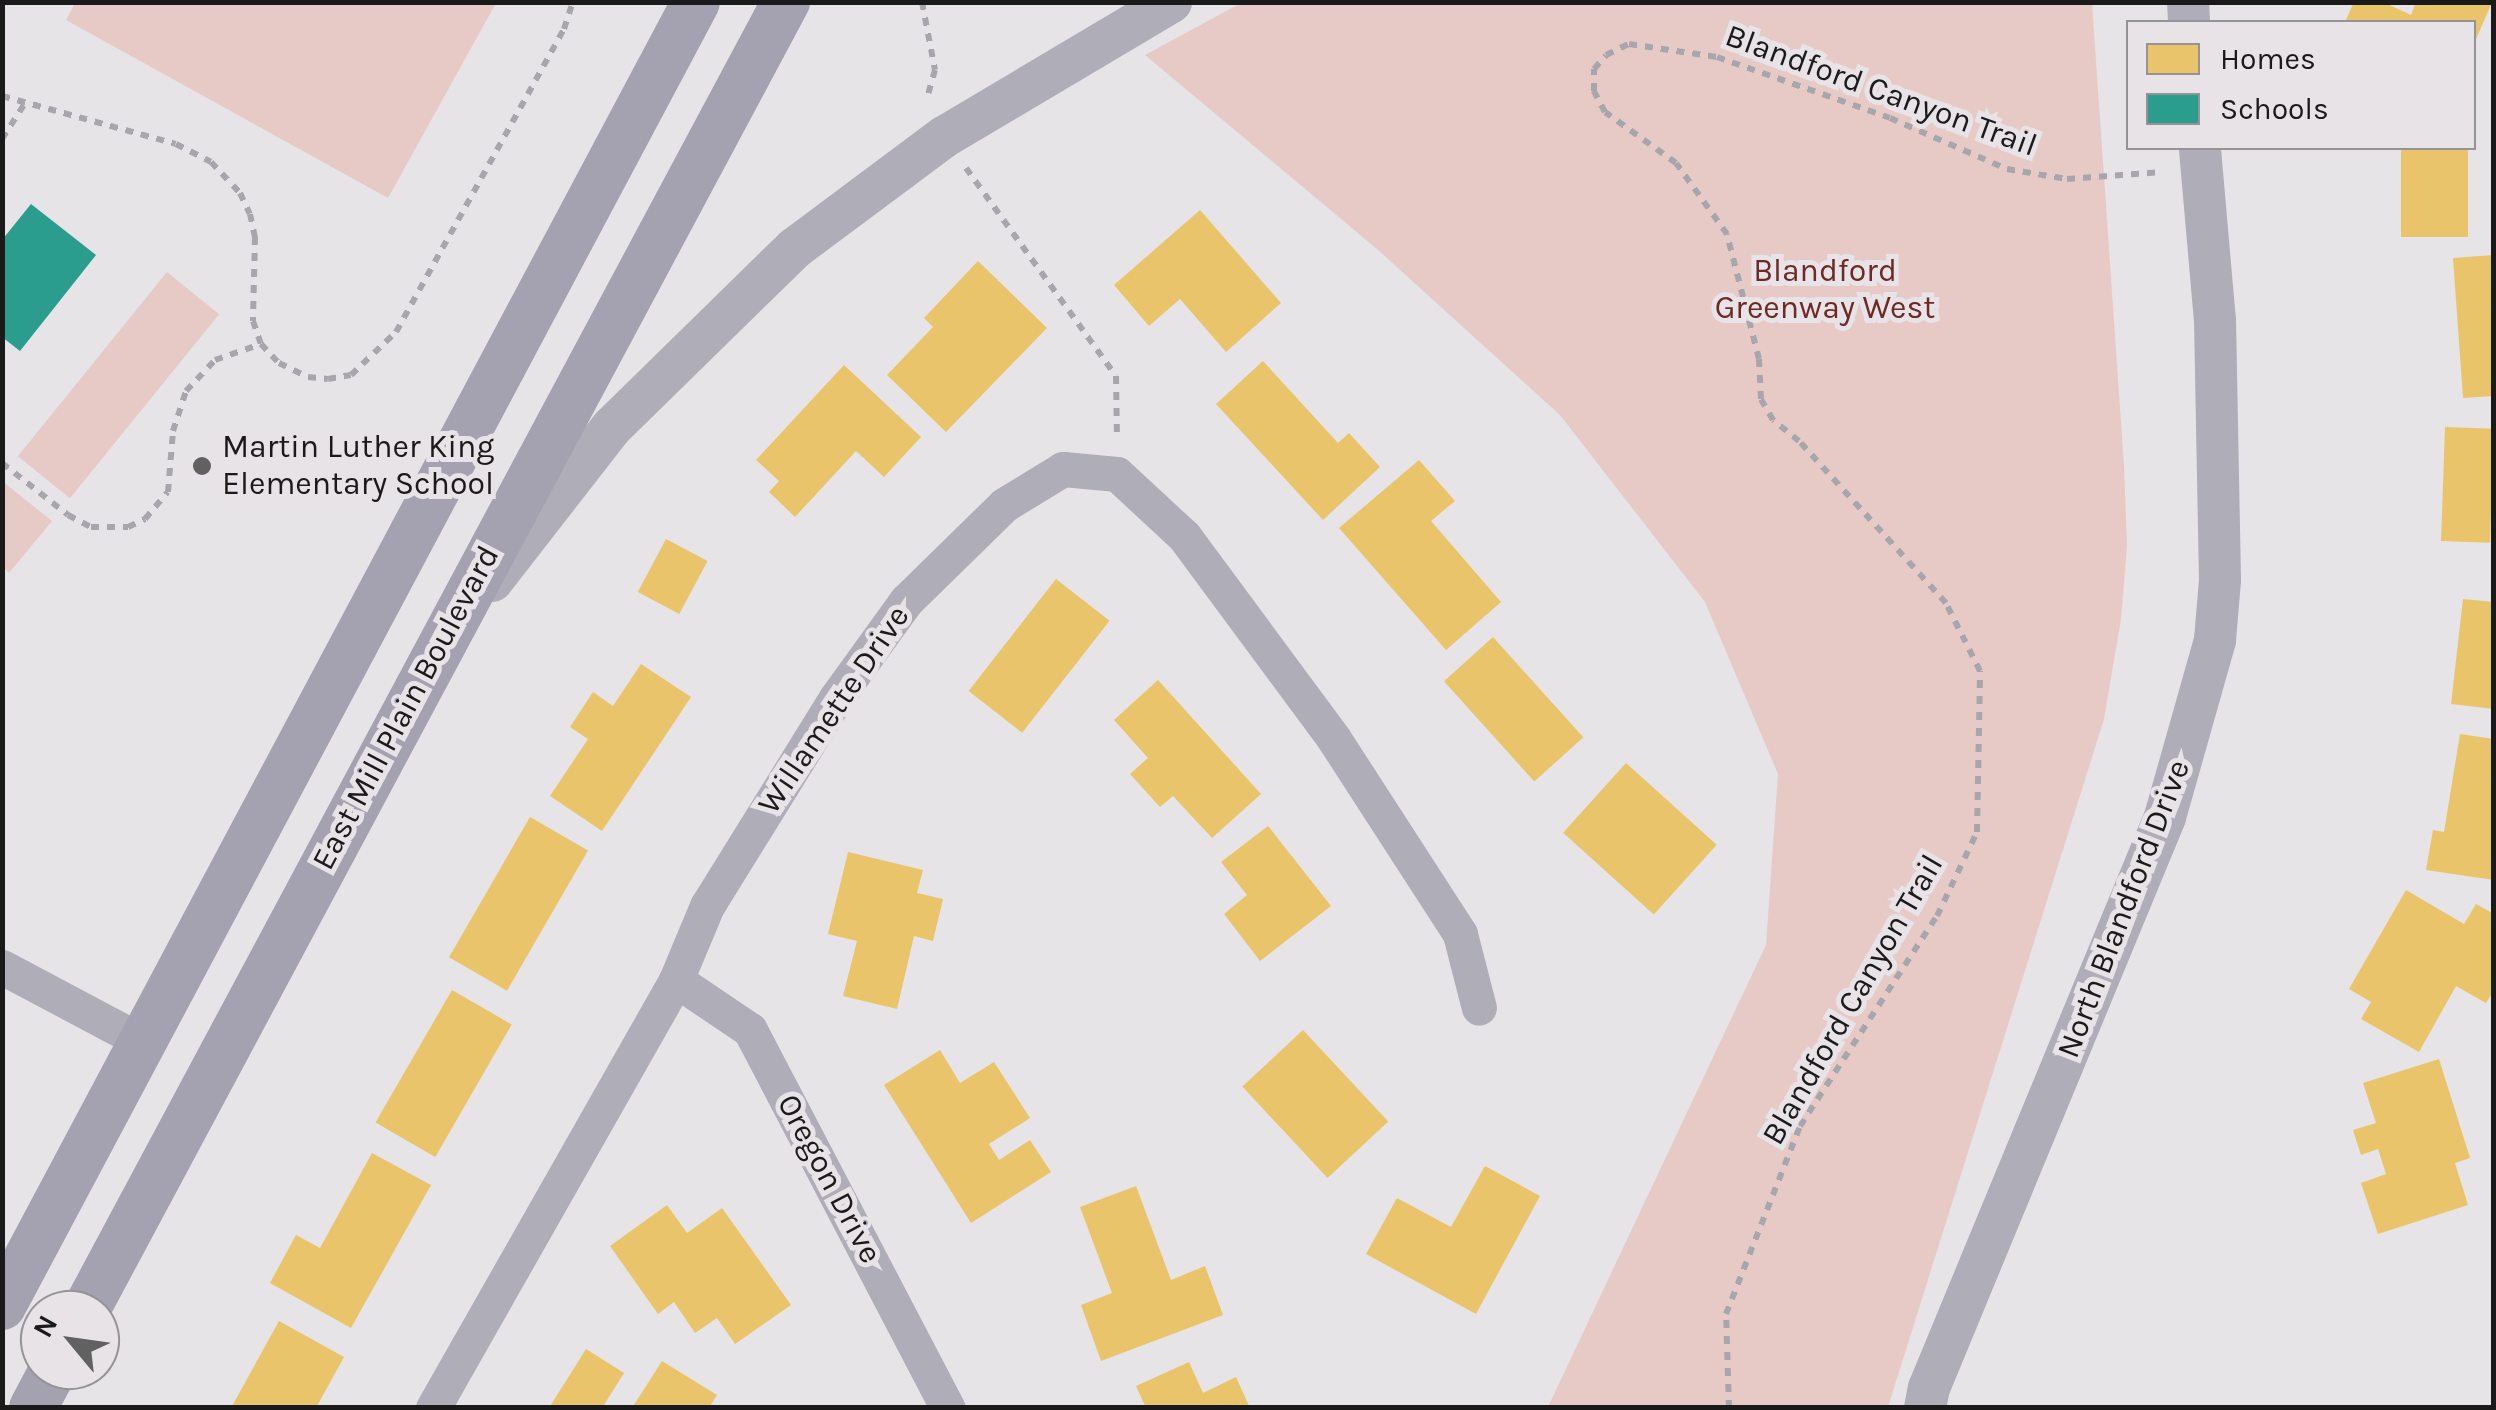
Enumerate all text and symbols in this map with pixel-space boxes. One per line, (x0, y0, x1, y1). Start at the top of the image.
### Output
street label: Blandford Canyon Trail (1720, 17, 2042, 165)
legend (2126, 20, 2476, 150)
text: Homes (2220, 41, 2316, 77)
text: Schools (2220, 91, 2329, 127)
park label: Blandford Greenway West (1715, 253, 1935, 328)
place label: Martin Luther King Elementary School (222, 429, 494, 504)
marker: Martin Luther King Elementary School (191, 455, 213, 477)
street label: East Mill Plain Boulevard (304, 539, 508, 877)
street label: Willamette Drive (750, 599, 918, 821)
street label: North Blandford Drive (2049, 755, 2199, 1063)
street label: Blandford Canyon Trail (1754, 848, 1952, 1152)
street label: Oregon Drive (768, 1088, 890, 1270)
north arrow (20, 1290, 120, 1390)
text: N (26, 1309, 64, 1343)

